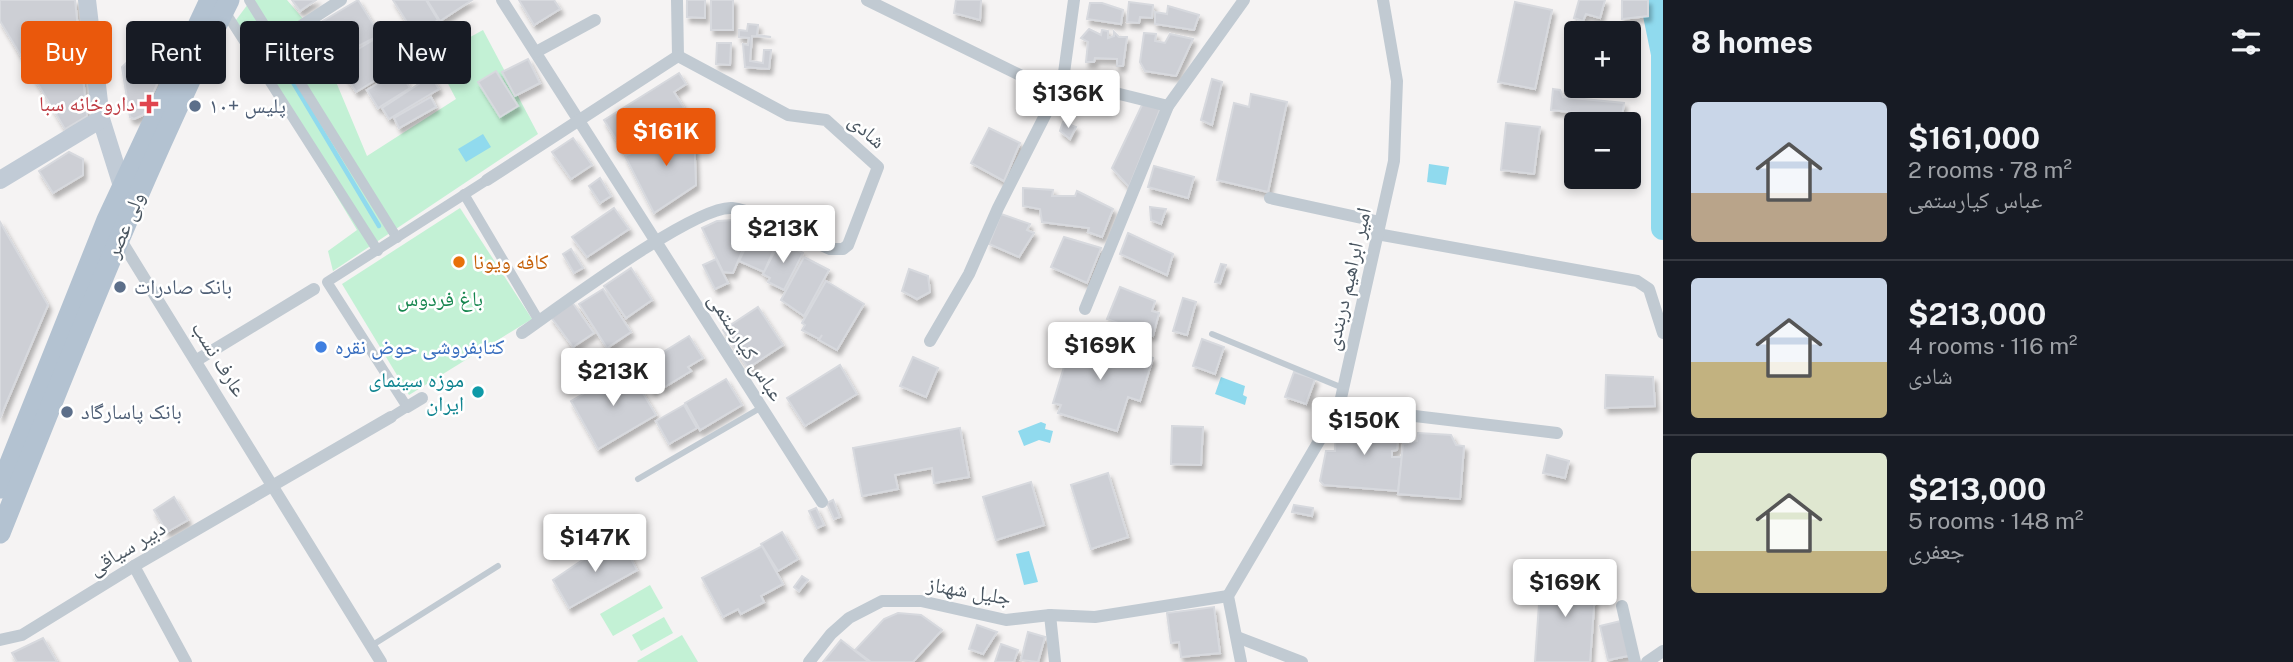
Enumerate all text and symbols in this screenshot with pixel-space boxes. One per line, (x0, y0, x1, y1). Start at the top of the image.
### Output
chip: Buy (21, 21, 112, 84)
chip: Rent (126, 21, 226, 84)
chip: Filters (240, 21, 359, 84)
chip: New (373, 21, 471, 84)
map controls (1564, 21, 1641, 189)
button: + (1564, 21, 1641, 98)
icon: filters (2227, 23, 2265, 61)
text: 8 homes (1691, 24, 1813, 60)
pin: $136K (1019, 71, 1117, 130)
text: $136K (1032, 79, 1104, 106)
place label: داروخانه سبا (39, 91, 135, 116)
place label: پلیس +۱۰ (209, 93, 286, 119)
marker: داروخانه سبا (141, 96, 157, 112)
marker: پلیس +۱۰ (187, 98, 203, 114)
pin: $161K (617, 108, 715, 168)
street label: شادی (844, 108, 891, 154)
button: − (1564, 112, 1641, 189)
text: $161K (632, 117, 700, 144)
text: $161,000 (1908, 120, 2040, 156)
icon: home (1747, 130, 1831, 214)
text: 2 rooms · 78 m² (1908, 156, 2072, 183)
text: عباس کیارستمی (1908, 186, 2042, 213)
street label: ولی عصر (99, 188, 150, 263)
pin: $213K (734, 205, 832, 265)
street label: امیر ابراهیم دربندی (1319, 205, 1378, 353)
text: $213K (747, 214, 819, 241)
place label: کافه ویونا (473, 249, 549, 274)
marker: کافه ویونا (451, 254, 467, 270)
place label: بانک صادرات (134, 274, 232, 299)
marker: بانک صادرات (112, 279, 128, 295)
park label: باغ فردوس (397, 286, 483, 312)
street label: عباس کیارستمی (702, 288, 790, 406)
text: $213,000 (1908, 296, 2046, 332)
icon: home (1747, 306, 1831, 390)
street label: عارف نسب (187, 317, 252, 401)
pin: $169K (1051, 322, 1149, 382)
text: $169K (1064, 331, 1136, 358)
text: 4 rooms · 116 m² (1908, 332, 2077, 359)
place label: کتابفروشی حوض نقره (335, 334, 505, 360)
marker: کتابفروشی حوض نقره (313, 339, 329, 355)
pin: $213K (564, 348, 662, 408)
text: $213K (577, 357, 649, 384)
text: شادی (1908, 362, 1953, 389)
place label: موزه سینمای ایران (368, 367, 464, 416)
marker: موزه سینمای ایران (470, 384, 486, 400)
pin: $150K (1315, 398, 1413, 457)
place label: بانک پاسارگاد (81, 399, 182, 424)
marker: بانک پاسارگاد (59, 404, 75, 420)
text: $150K (1328, 406, 1400, 433)
text: $213,000 (1908, 471, 2046, 507)
icon: home (1747, 481, 1831, 565)
text: 5 rooms · 148 m² (1908, 507, 2083, 534)
pin: $147K (546, 514, 644, 574)
street label: دبیر سیاقی (84, 515, 170, 581)
text: $147K (559, 523, 631, 550)
text: جعفری (1908, 537, 1965, 564)
pin: $169K (1516, 560, 1614, 619)
text: $169K (1529, 568, 1601, 595)
street label: جلیل شهناز (924, 571, 1013, 611)

